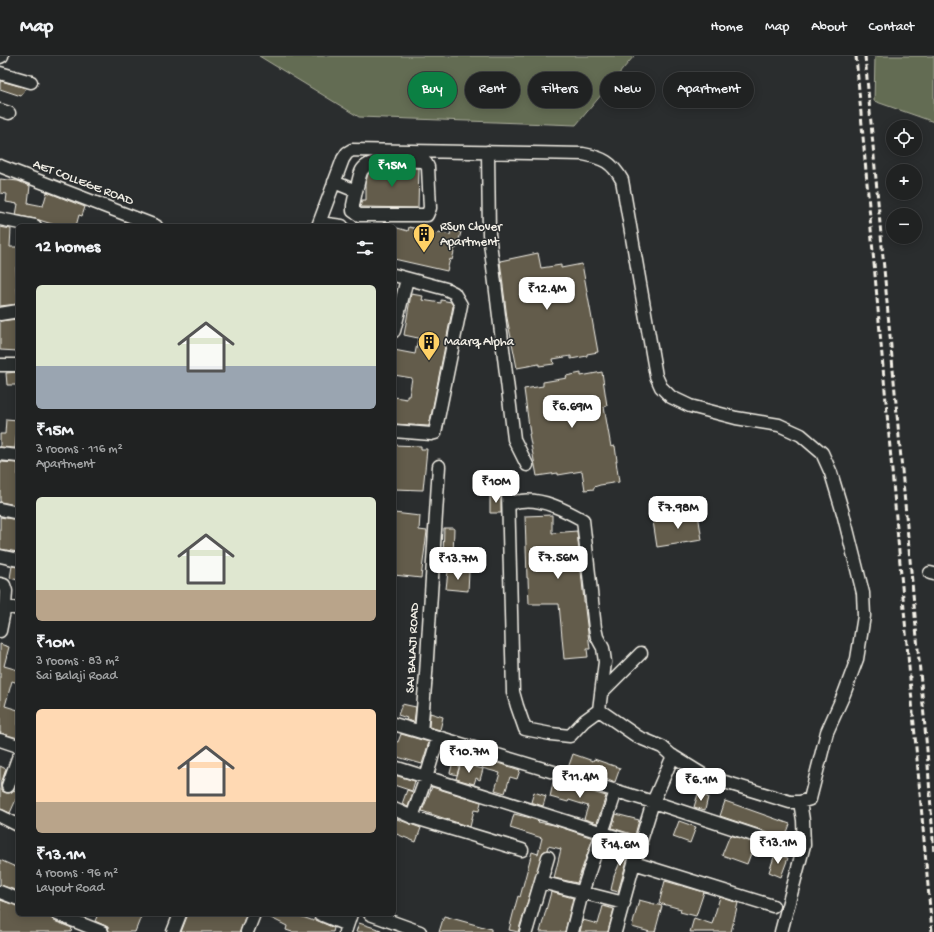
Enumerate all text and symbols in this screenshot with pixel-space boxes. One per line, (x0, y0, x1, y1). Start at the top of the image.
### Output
text: Map (20, 16, 53, 39)
text: Home (711, 19, 743, 36)
text: Map (765, 19, 789, 36)
text: About (811, 19, 847, 36)
text: Contact (869, 19, 914, 36)
chip: Buy (408, 72, 457, 108)
chip: Rent (465, 72, 520, 108)
chip: Filters (528, 72, 592, 108)
chip: New (600, 72, 655, 108)
chip: Apartment (663, 72, 754, 108)
map controls (886, 120, 922, 244)
button: locate (886, 120, 922, 156)
pin: ₹15M (368, 154, 416, 188)
street label: AET COLLEGE ROAD (31, 157, 136, 209)
text: ₹15M (378, 159, 406, 174)
button: + (886, 164, 922, 200)
button: − (886, 208, 922, 244)
place label: RSun Clover Apartment (440, 220, 503, 250)
building icon: RSun Clover Apartment (411, 221, 437, 254)
icon: filters (354, 237, 376, 259)
text: 12 homes (36, 238, 100, 258)
pin: ₹12.4M (514, 277, 580, 311)
text: ₹12.4M (528, 282, 566, 297)
icon: home (170, 311, 242, 383)
building icon: Maarq Alpha (416, 329, 442, 362)
place label: Maarq Alpha (444, 335, 515, 350)
pin: ₹6.69M (539, 395, 605, 429)
text: ₹6.69M (552, 400, 592, 415)
text: ₹15M (36, 422, 73, 442)
text: 3 rooms · 116 m² (36, 442, 123, 457)
text: Apartment (36, 457, 95, 472)
pin: ₹10M (472, 470, 520, 504)
text: ₹10M (481, 475, 511, 490)
pin: ₹7.98M (645, 496, 711, 530)
text: ₹7.98M (658, 501, 698, 516)
icon: home (170, 523, 242, 595)
pin: ₹7.56M (525, 546, 591, 580)
pin: ₹13.7M (425, 547, 491, 581)
text: ₹7.56M (538, 551, 578, 566)
text: ₹13.7M (438, 552, 478, 567)
street label: SAI BALAJI ROAD (403, 602, 423, 694)
text: ₹10M (36, 634, 74, 654)
text: 3 rooms · 83 m² (36, 654, 120, 669)
text: Sai Balaji Road (36, 669, 117, 684)
icon: home (170, 735, 242, 807)
pin: ₹10.7M (436, 740, 502, 774)
text: ₹10.7M (449, 745, 489, 760)
pin: ₹11.4M (547, 765, 613, 799)
pin: ₹6.1M (673, 768, 729, 802)
text: ₹11.4M (561, 770, 599, 785)
text: ₹6.1M (685, 773, 717, 788)
pin: ₹13.1M (745, 831, 811, 865)
pin: ₹14.6M (587, 833, 653, 867)
text: ₹13.1M (759, 836, 797, 851)
text: ₹14.6M (601, 838, 639, 853)
text: ₹13.1M (36, 846, 85, 866)
text: 4 rooms · 96 m² (36, 866, 118, 881)
text: Layout Road (36, 881, 104, 896)

